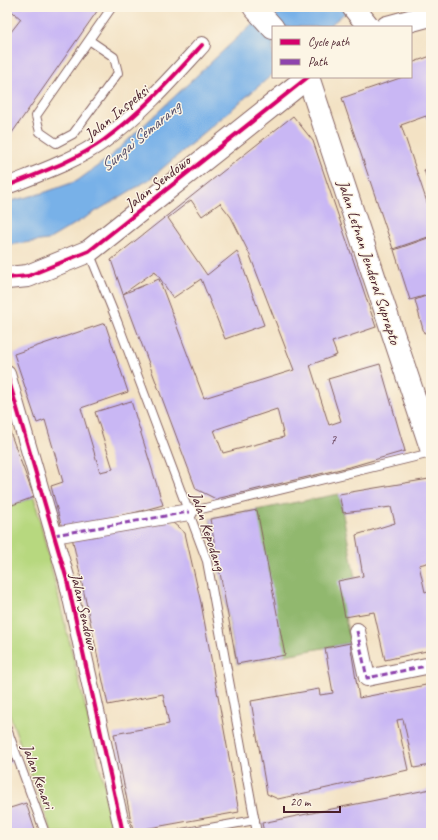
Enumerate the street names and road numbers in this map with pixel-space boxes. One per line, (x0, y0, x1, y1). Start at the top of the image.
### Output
street label: Jalan Inspeksi (80, 80, 154, 145)
street label: Jalan Sendowo (120, 149, 196, 215)
street label: Jalan Letnan Jenderal Suprapto (333, 177, 405, 348)
street label: Jalan Kepodang (186, 488, 231, 575)
street label: Jalan Sendowo (65, 570, 103, 654)
street label: Jalan Kenari (17, 740, 60, 813)

